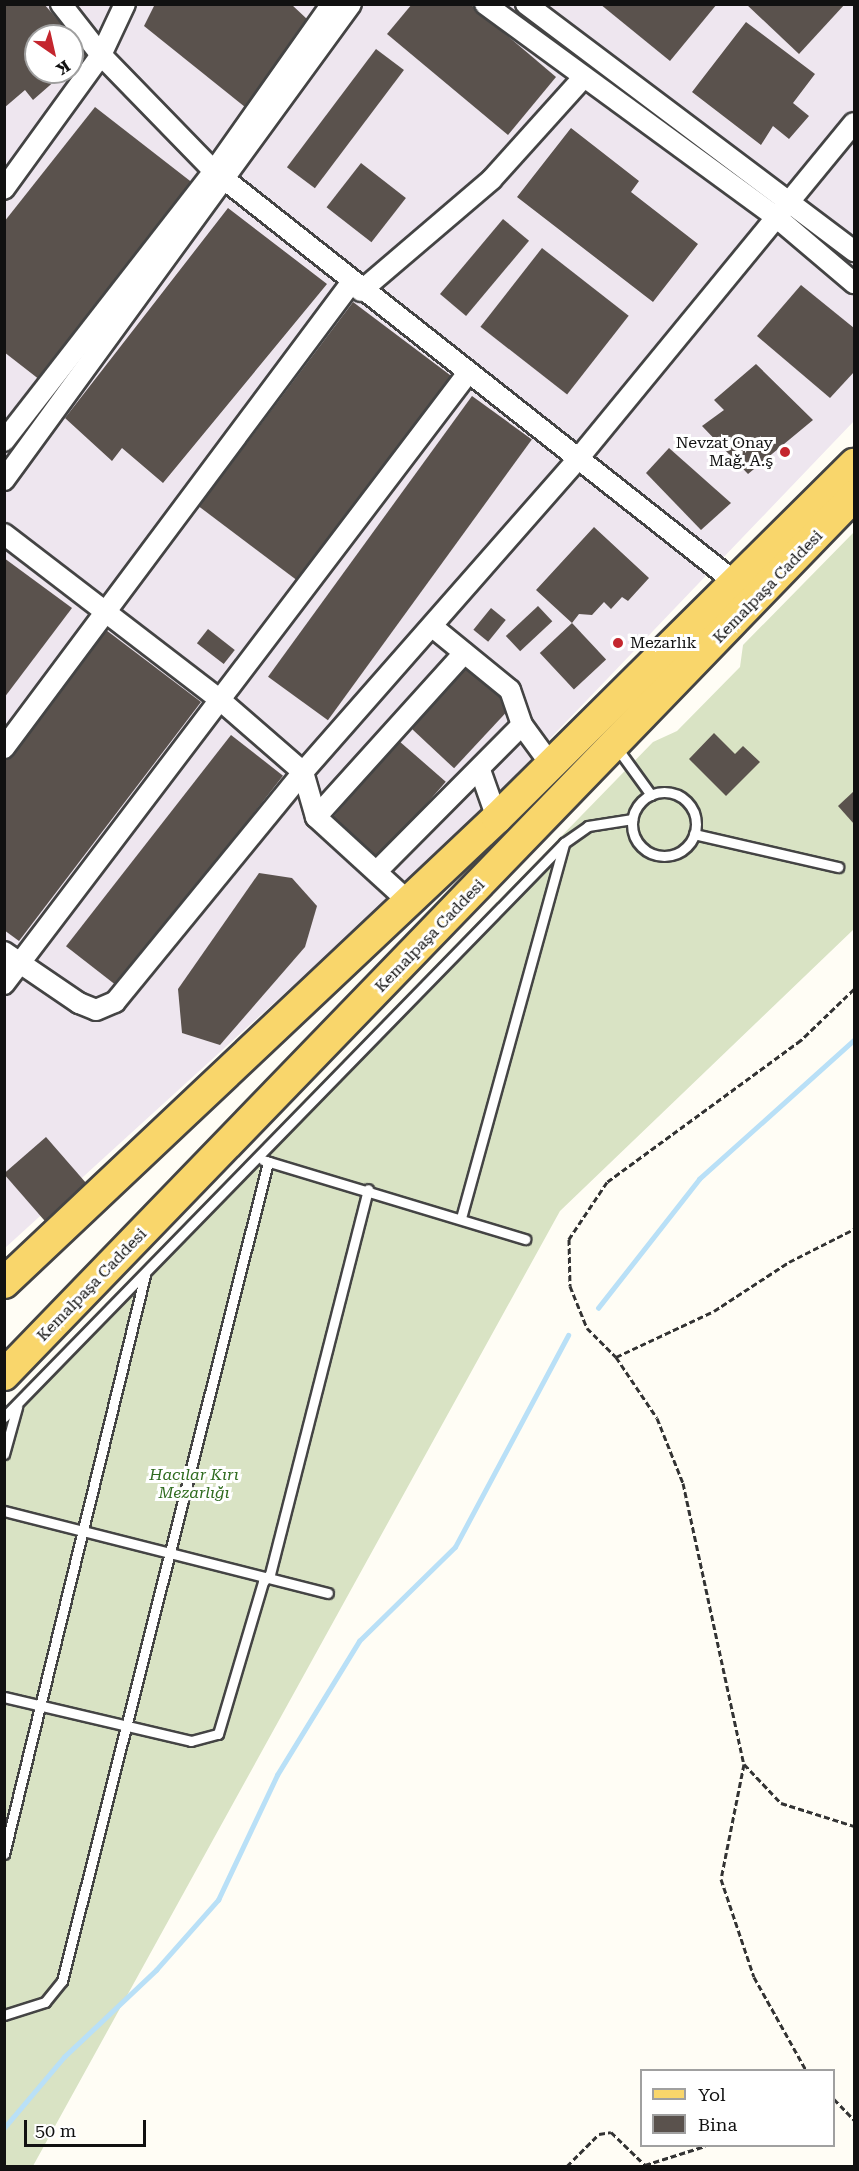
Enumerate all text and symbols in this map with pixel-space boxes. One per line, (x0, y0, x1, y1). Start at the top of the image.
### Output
north arrow (24, 24, 84, 84)
text: K (53, 56, 74, 79)
place label: Nevzat Onay Mağ. A.ş (676, 433, 773, 471)
marker: Nevzat Onay Mağ. A.ş (778, 445, 792, 459)
street label: Kemalpaşa Caddesi (709, 527, 827, 647)
place label: Mezarlık (630, 633, 697, 653)
marker: Mezarlık (611, 636, 625, 650)
street label: Kemalpaşa Caddesi (371, 876, 489, 996)
street label: Kemalpaşa Caddesi (33, 1225, 151, 1345)
park label: Hacılar Kırı Mezarlığı (149, 1465, 239, 1503)
legend (640, 2069, 835, 2147)
text: Yol (698, 2084, 726, 2105)
scale bar (27, 2108, 148, 2146)
text: Bina (698, 2114, 737, 2135)
text: 50 m (35, 2120, 76, 2141)

